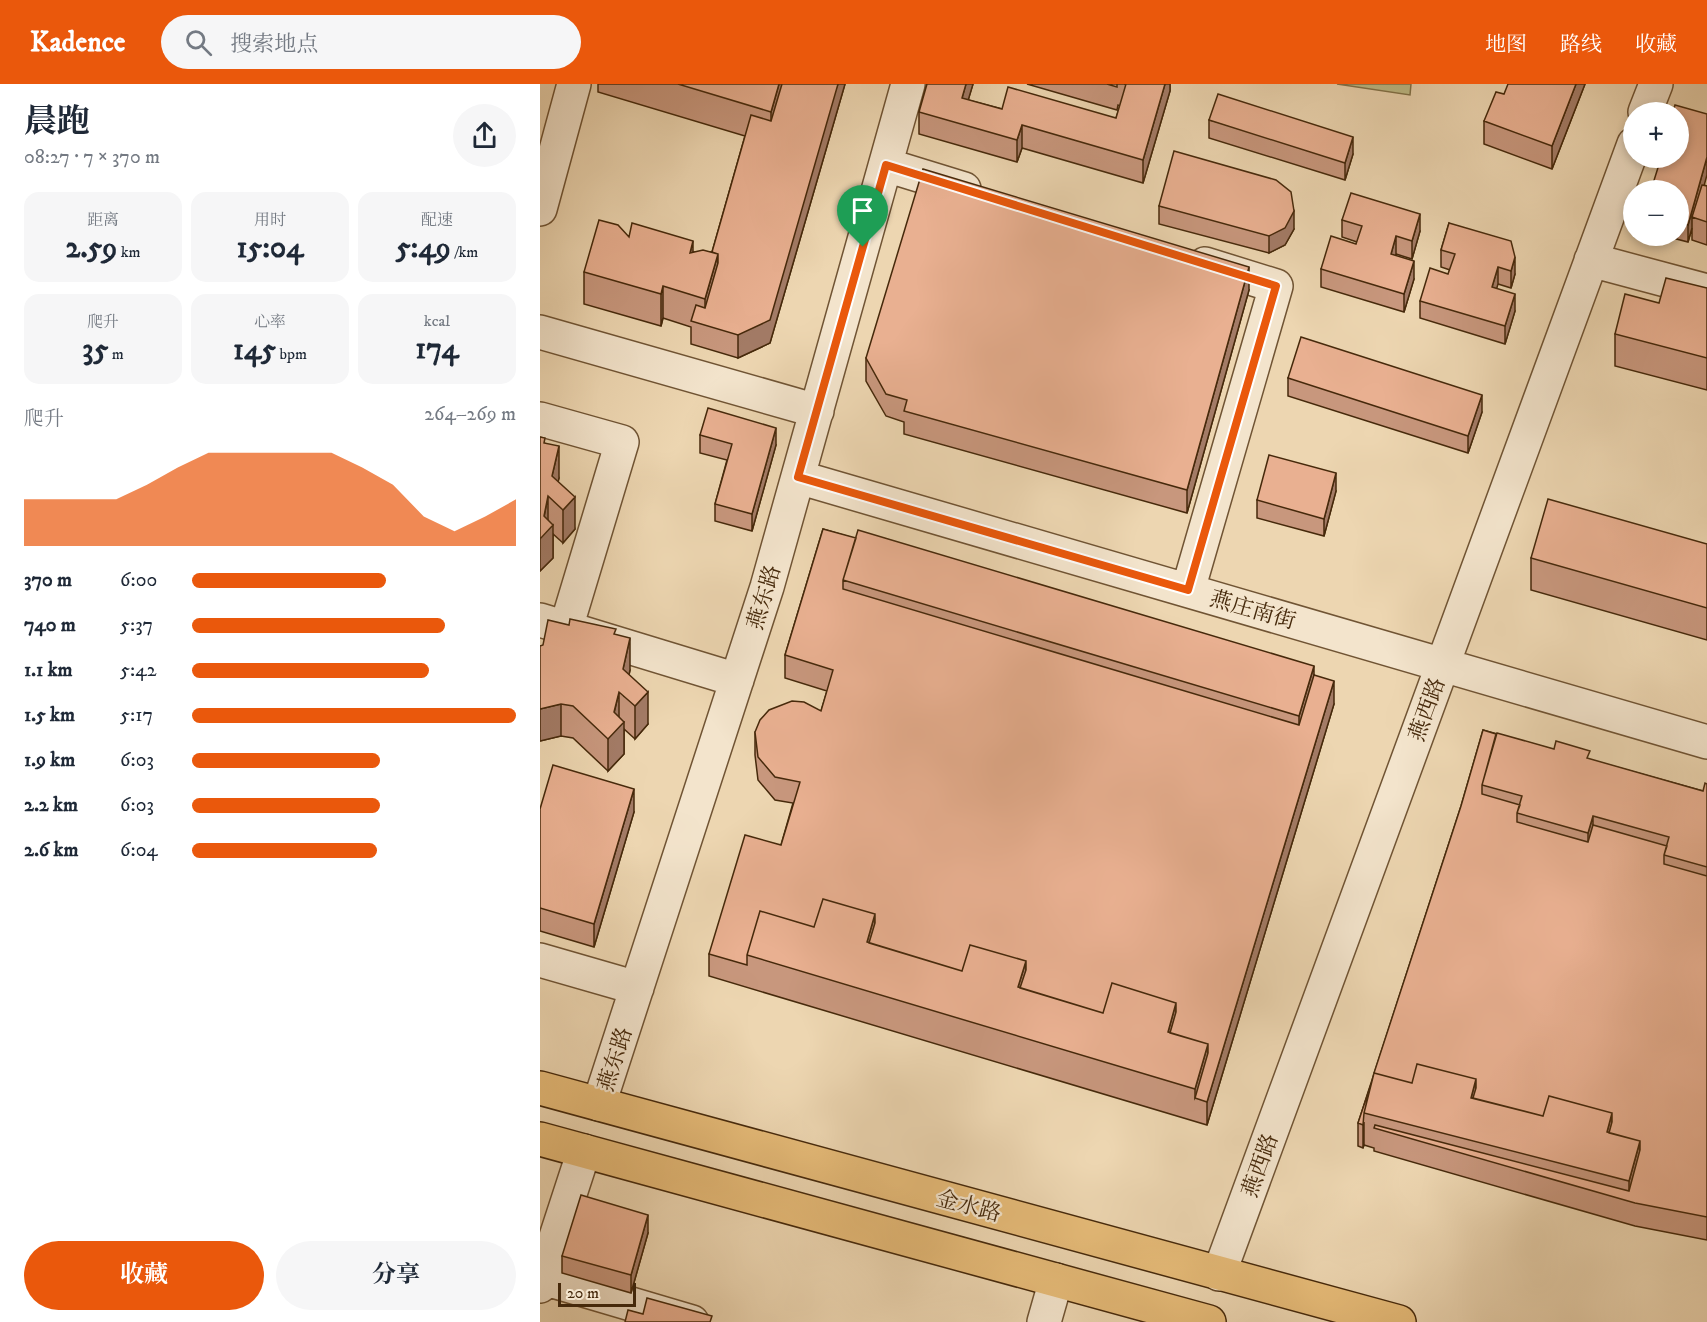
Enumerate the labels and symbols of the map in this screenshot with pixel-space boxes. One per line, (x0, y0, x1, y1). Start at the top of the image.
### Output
pin (837, 185, 888, 247)
street label: 燕东路 (742, 562, 787, 633)
street label: 燕庄南街 (1207, 585, 1299, 636)
street label: 燕西路 (1403, 674, 1451, 745)
street label: 燕东路 (592, 1024, 638, 1095)
street label: 燕西路 (1236, 1130, 1284, 1201)
street label: 金水路 (933, 1185, 1004, 1228)
scale bar (558, 1280, 636, 1308)

